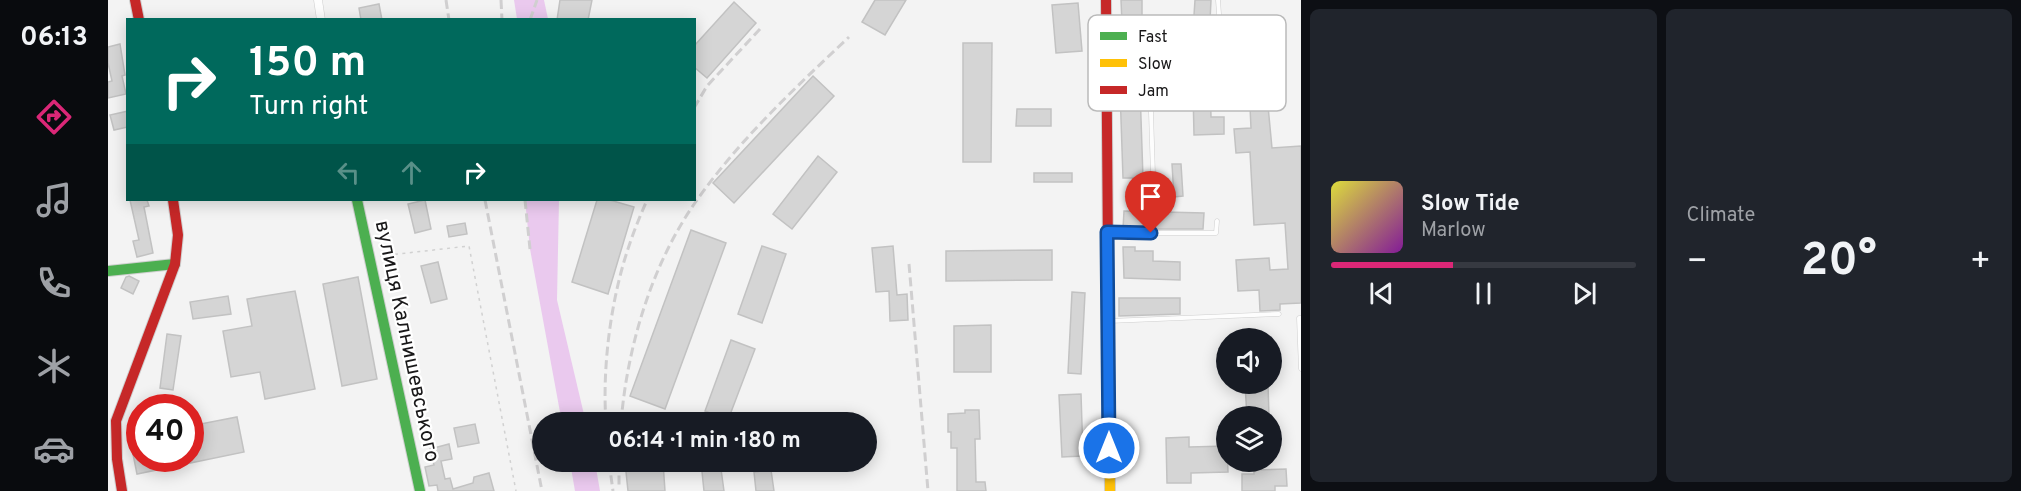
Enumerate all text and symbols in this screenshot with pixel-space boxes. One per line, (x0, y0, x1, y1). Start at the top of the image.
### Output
legend (1088, 15, 1286, 111)
text: 06:13 (20, 21, 88, 55)
text: Fast (1138, 28, 1168, 48)
text: 150 m (249, 38, 366, 91)
icon: right (150, 42, 228, 120)
text: Slow (1138, 55, 1172, 75)
text: Jam (1138, 82, 1169, 102)
text: Turn right (249, 90, 368, 124)
icon: directions (33, 96, 75, 138)
icon: left (332, 156, 365, 189)
icon: ahead (395, 156, 428, 189)
icon: right (458, 156, 491, 189)
pin (1125, 171, 1176, 233)
icon: music (33, 179, 75, 221)
icon: arrive (1134, 180, 1167, 213)
text: Slow Tide (1421, 191, 1520, 218)
text: Climate (1687, 203, 1755, 229)
street label: вулиця Калнишевського (368, 218, 445, 465)
text: Marlow (1421, 218, 1485, 244)
text: 20° (1801, 234, 1877, 291)
text: − (1687, 242, 1708, 284)
text: + (1970, 242, 1991, 284)
icon: phone (33, 262, 75, 304)
icon: previous (1365, 277, 1398, 310)
icon: pause (1467, 277, 1500, 310)
icon: next (1568, 277, 1601, 310)
map controls (1216, 328, 1282, 472)
button: sound (1216, 328, 1282, 394)
icon: climate (33, 345, 75, 387)
speed limit sign: 40 (126, 394, 204, 472)
button: layers (1216, 406, 1282, 472)
position arrow (1077, 416, 1141, 480)
icon: car (33, 428, 75, 470)
text: 06:14 · 1 min · 180 m (608, 428, 801, 455)

